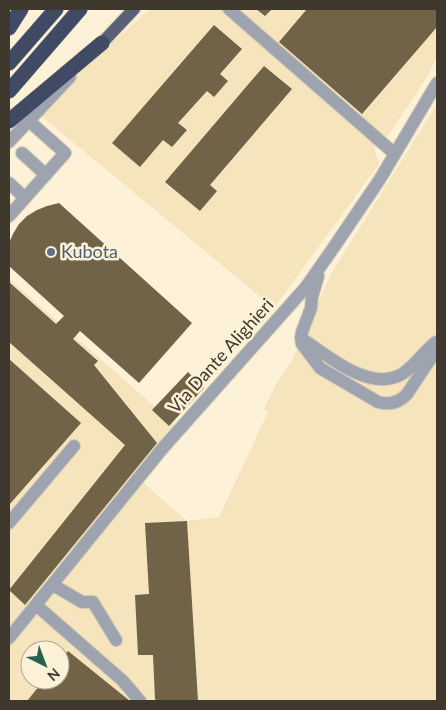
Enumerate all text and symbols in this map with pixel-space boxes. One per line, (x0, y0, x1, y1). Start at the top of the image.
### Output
place label: Kubota (61, 240, 118, 262)
marker: Kubota (45, 246, 57, 258)
street label: Via Dante Alighieri (163, 293, 278, 417)
north arrow (20, 640, 70, 690)
text: N (44, 665, 64, 685)

